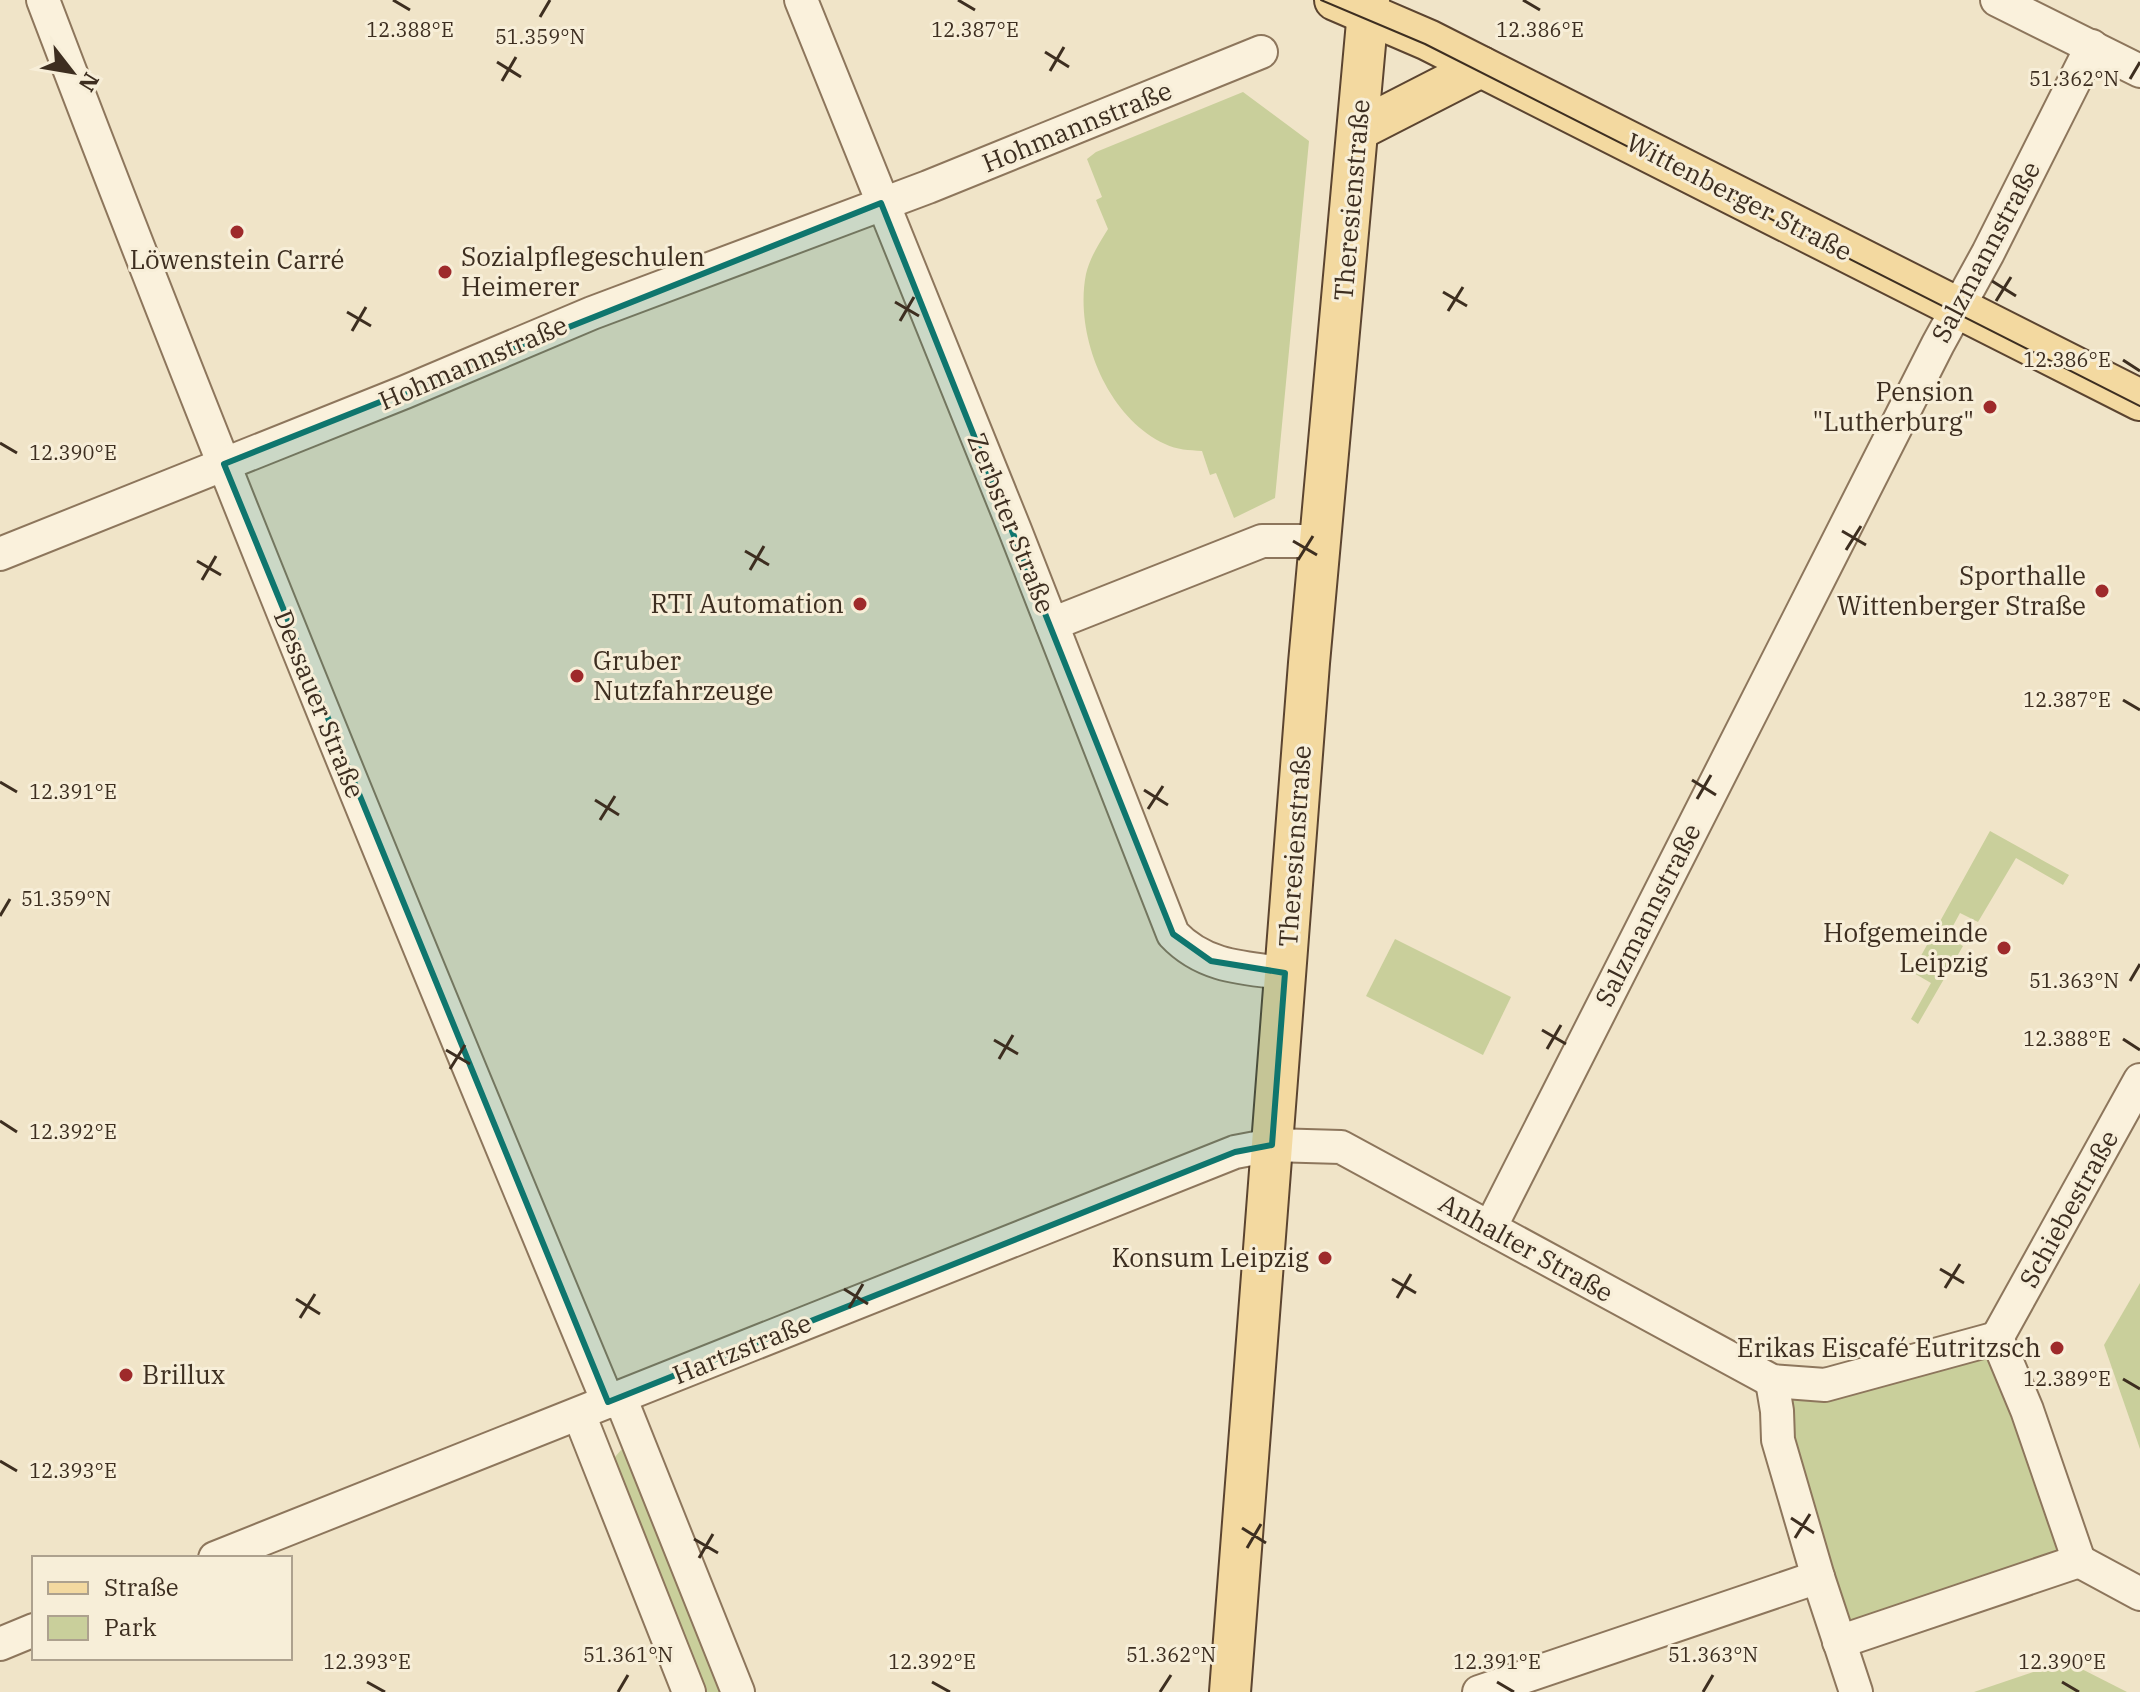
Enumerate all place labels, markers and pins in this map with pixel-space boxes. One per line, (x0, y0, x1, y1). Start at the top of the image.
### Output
marker: Löwenstein Carré (228, 223, 246, 241)
place label: Sozialpflegeschulen Heimerer (461, 239, 705, 303)
place label: Löwenstein Carré (130, 242, 344, 276)
marker: Sozialpflegeschulen Heimerer (436, 263, 454, 281)
place label: Pension "Lutherburg" (1813, 374, 1974, 438)
marker: Pension "Lutherburg" (1981, 398, 1999, 416)
place label: Sporthalle Wittenberger Straße (1837, 558, 2086, 622)
marker: Sporthalle Wittenberger Straße (2093, 582, 2111, 600)
place label: RTI Automation (651, 586, 844, 620)
marker: RTI Automation (851, 595, 869, 613)
place label: Gruber Nutzfahrzeuge (593, 643, 773, 707)
marker: Gruber Nutzfahrzeuge (568, 667, 586, 685)
place label: Hofgemeinde Leipzig (1823, 915, 1988, 979)
marker: Hofgemeinde Leipzig (1995, 939, 2013, 957)
place label: Konsum Leipzig (1112, 1240, 1309, 1274)
marker: Konsum Leipzig (1316, 1249, 1334, 1267)
place label: Erikas Eiscafé Eutritzsch (1737, 1330, 2041, 1364)
marker: Erikas Eiscafé Eutritzsch (2048, 1339, 2066, 1357)
place label: Brillux (142, 1357, 225, 1391)
marker: Brillux (117, 1366, 135, 1384)

